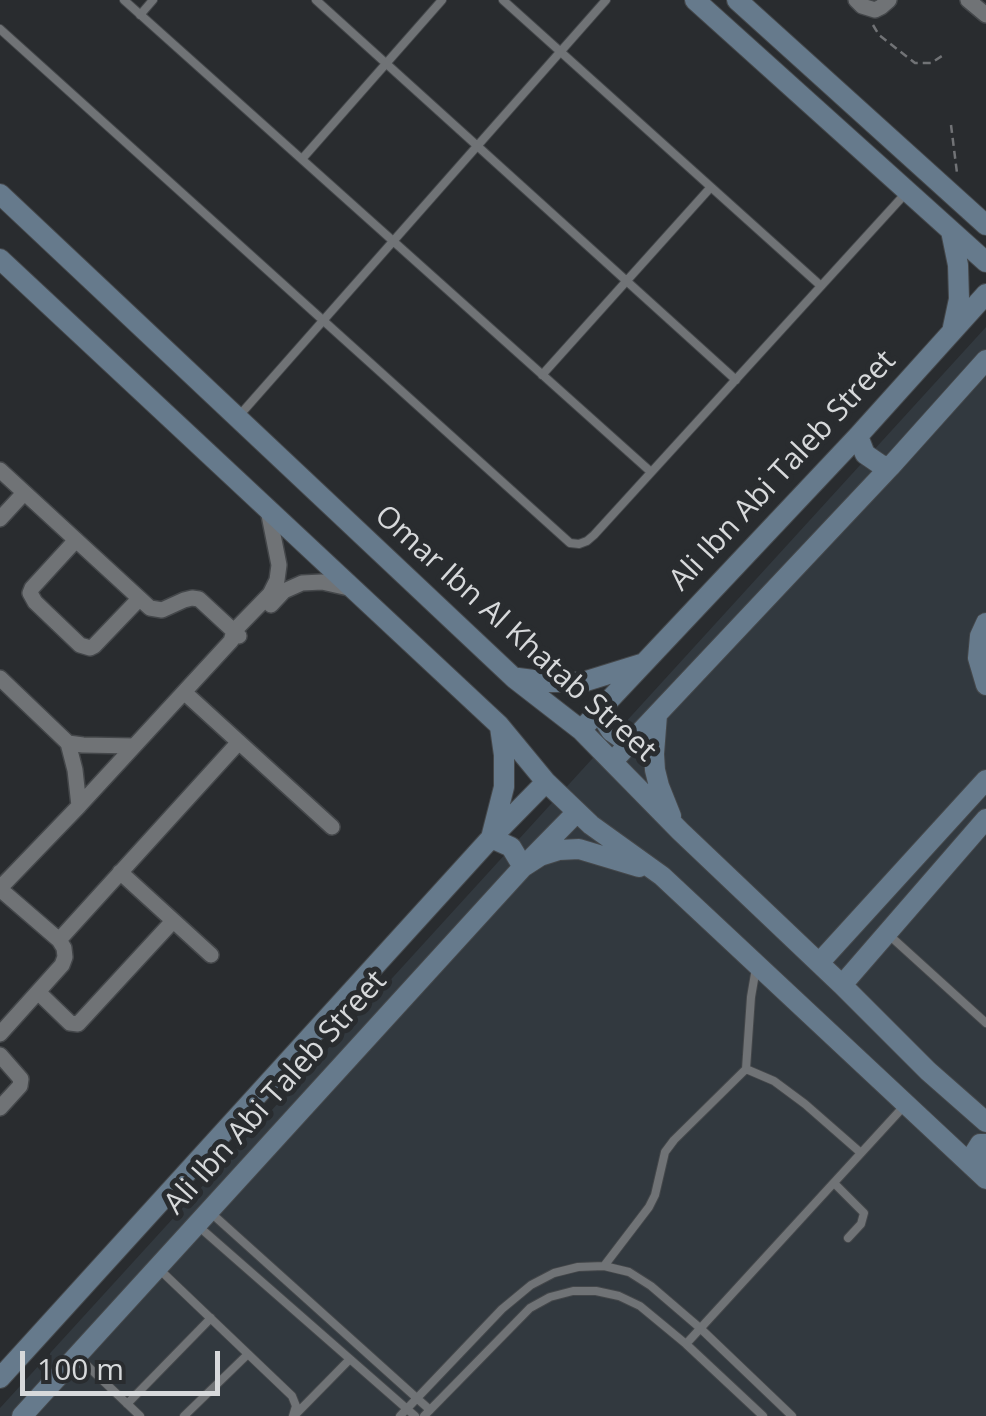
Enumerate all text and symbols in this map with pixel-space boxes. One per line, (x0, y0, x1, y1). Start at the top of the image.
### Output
street label: Ali Ibn Abi Taleb Street (662, 344, 904, 598)
street label: Omar Ibn Al Khatab Street (367, 498, 663, 770)
street label: Ali Ibn Abi Taleb Street (157, 964, 395, 1222)
scale bar (25, 1331, 225, 1393)
text: 100 m (37, 1348, 124, 1389)

